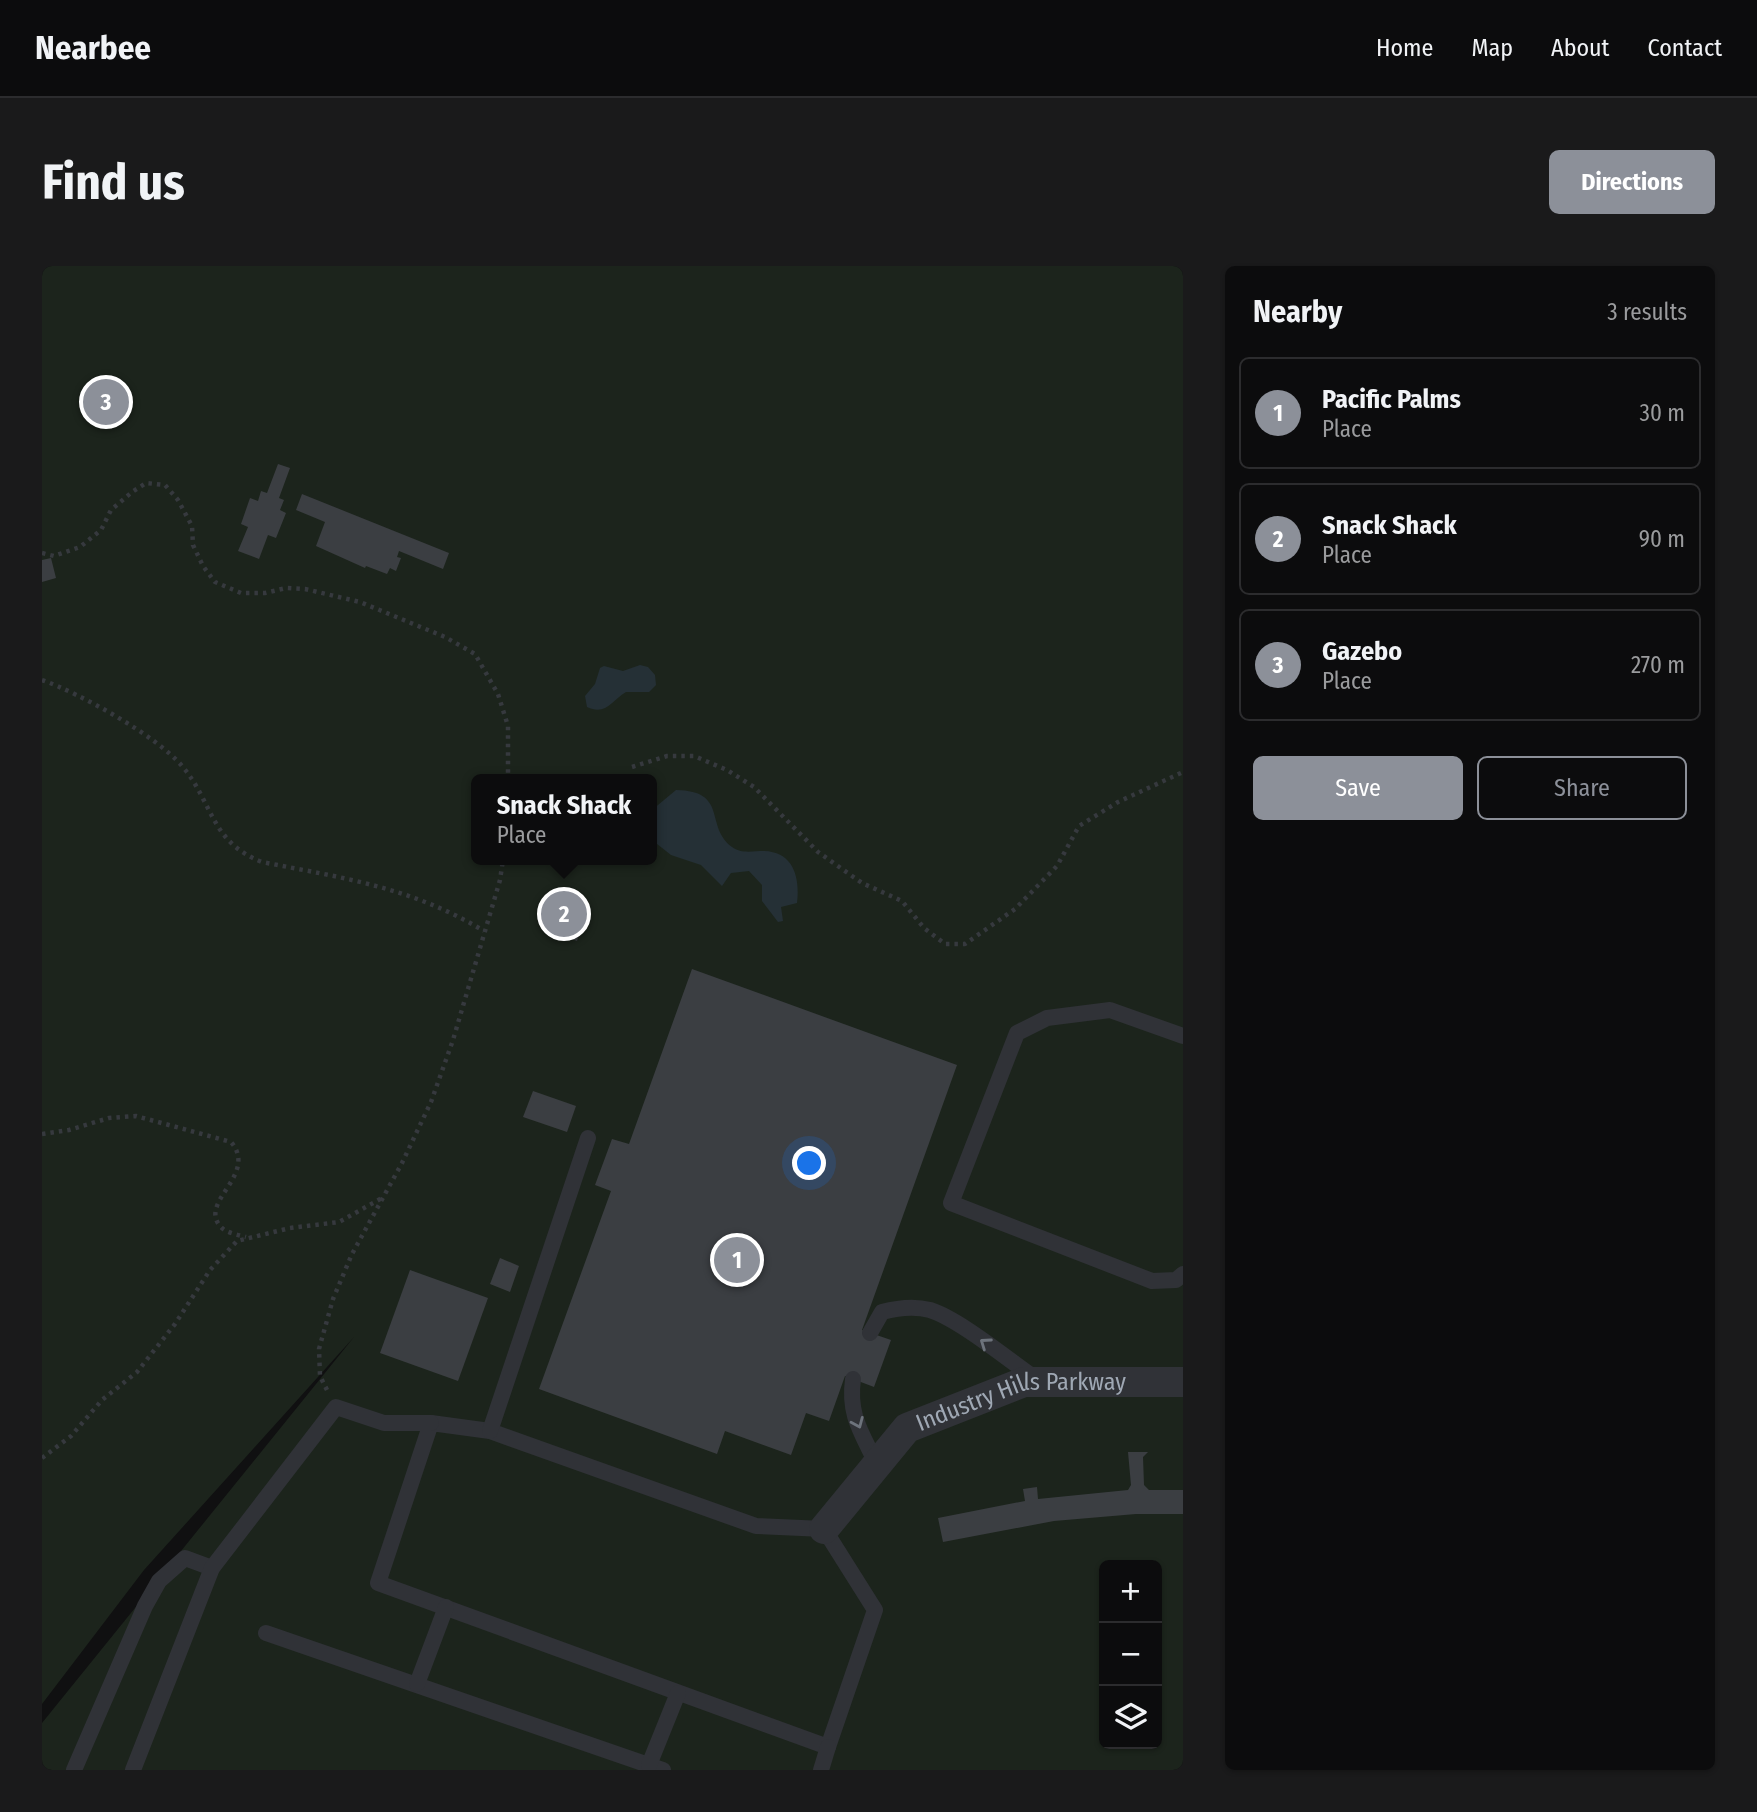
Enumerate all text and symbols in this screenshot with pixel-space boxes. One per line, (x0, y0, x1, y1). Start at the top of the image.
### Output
text: Nearbee (35, 28, 151, 68)
text: Home (1376, 34, 1433, 62)
text: Map (1471, 34, 1513, 62)
text: About (1551, 34, 1609, 62)
text: Contact (1647, 34, 1722, 62)
button: Directions (1549, 150, 1715, 214)
text: Find us (42, 153, 185, 212)
text: Nearby (1253, 294, 1342, 330)
text: 3 results (1607, 298, 1687, 326)
pin: 3 (83, 376, 129, 428)
text: Pacific Palms (1322, 384, 1461, 415)
text: 1 (1273, 399, 1283, 427)
text: 30 m (1640, 399, 1685, 427)
text: Place (1322, 415, 1372, 443)
text: Snack Shack (1322, 510, 1457, 541)
text: 2 (1273, 525, 1283, 553)
text: 90 m (1639, 525, 1685, 553)
text: Place (1322, 541, 1372, 569)
text: Gazebo (1322, 636, 1402, 667)
text: 3 (1273, 651, 1283, 679)
text: 270 m (1631, 651, 1685, 679)
text: Place (1322, 667, 1372, 695)
button: Save (1253, 756, 1463, 820)
button: Share (1477, 756, 1687, 820)
popup (471, 774, 657, 865)
text: Snack Shack (497, 790, 631, 821)
text: Place (497, 821, 546, 849)
pin: 2 (541, 888, 587, 940)
your location (792, 1146, 826, 1180)
pin: 1 (714, 1234, 760, 1286)
one-way arrow (980, 1339, 993, 1351)
street label: Industry Hills Parkway (912, 1368, 1126, 1437)
one-way arrow (850, 1416, 864, 1429)
map controls (1099, 1560, 1162, 1749)
button: + (1099, 1560, 1162, 1623)
button: − (1099, 1623, 1162, 1686)
button: layers (1099, 1686, 1162, 1749)

